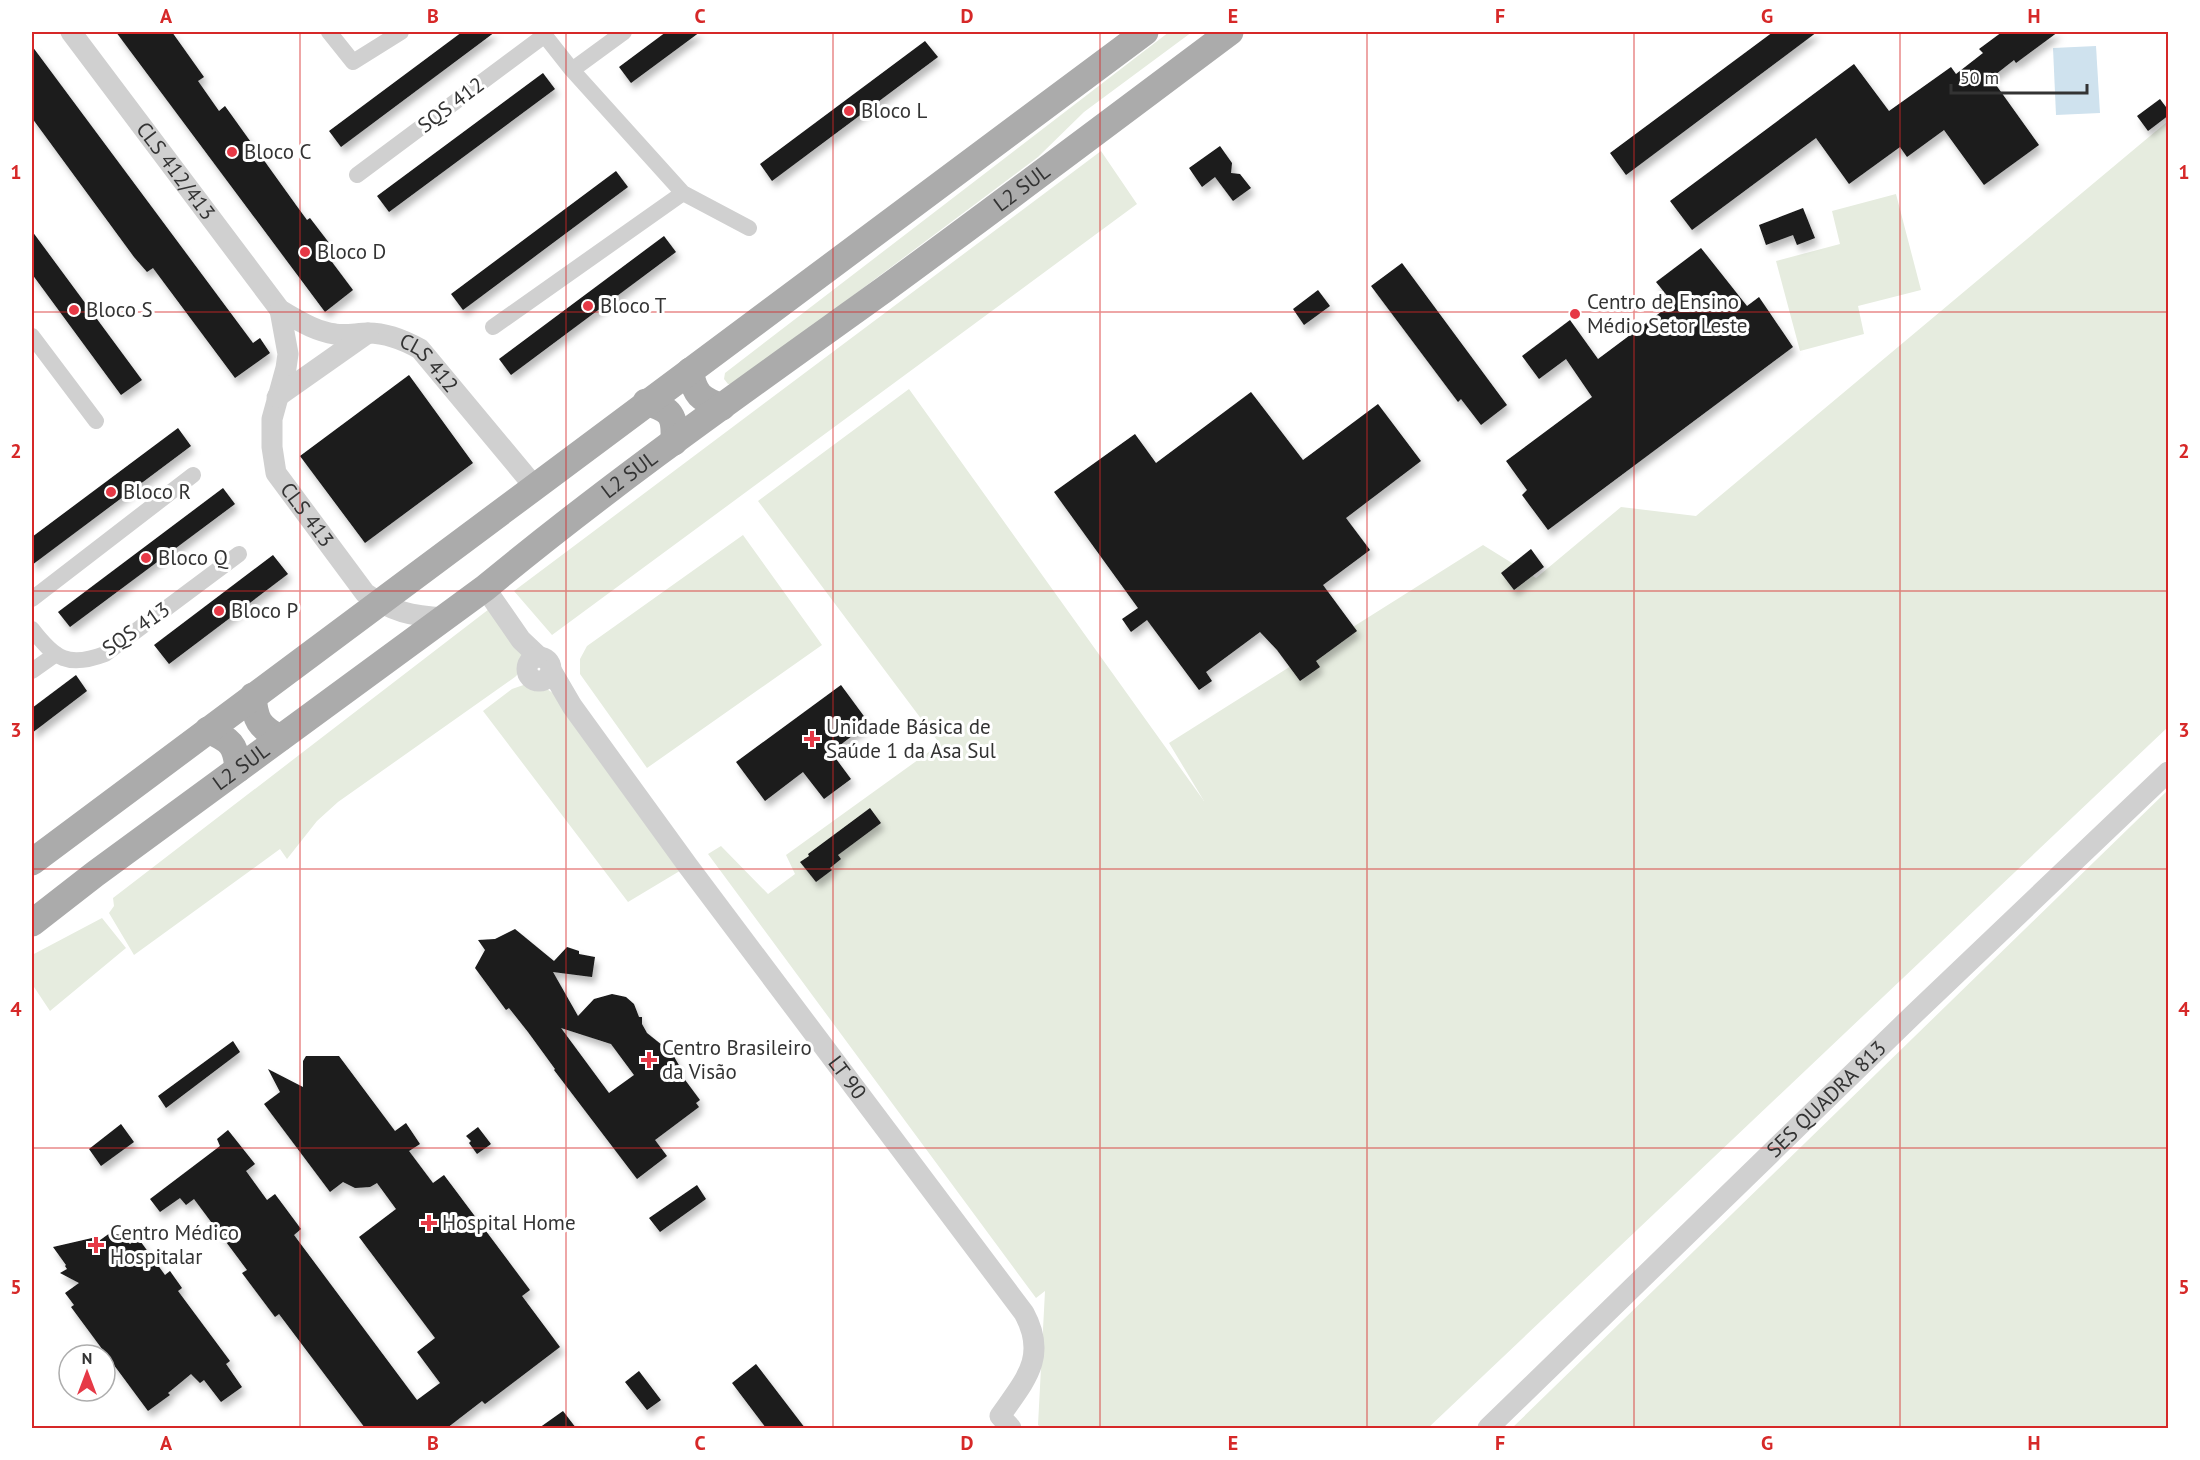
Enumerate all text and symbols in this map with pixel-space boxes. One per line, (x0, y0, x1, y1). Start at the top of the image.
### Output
text: A (160, 3, 173, 29)
text: B (427, 3, 439, 29)
text: C (694, 3, 706, 29)
text: D (961, 3, 974, 29)
text: E (1228, 3, 1238, 29)
text: F (1495, 3, 1505, 29)
text: G (1761, 3, 1773, 29)
text: H (2027, 3, 2041, 29)
scale bar (1951, 57, 2088, 95)
text: 50 m (1960, 66, 1999, 89)
street label: SQS 412 (412, 71, 489, 138)
place label: Bloco L (861, 97, 928, 124)
marker: Bloco L (842, 104, 856, 118)
street label: CLS 412/413 (130, 116, 222, 225)
place label: Bloco C (244, 138, 312, 165)
marker: Bloco C (225, 145, 239, 159)
street label: L2 SUL (988, 158, 1055, 217)
text: 1 (10, 159, 22, 185)
text: 1 (2178, 159, 2190, 185)
place label: Bloco D (317, 238, 386, 265)
marker: Bloco D (298, 245, 312, 259)
place label: Centro de Ensino Médio Setor Leste (1587, 288, 1747, 339)
place label: Bloco T (600, 292, 667, 319)
place label: Bloco S (86, 296, 153, 323)
marker: Bloco T (581, 299, 595, 313)
marker: Bloco S (67, 303, 81, 317)
marker: Centro de Ensino Médio Setor Leste (1568, 307, 1582, 321)
street label: CLS 412 (396, 327, 464, 398)
text: 2 (10, 438, 22, 464)
text: 2 (2178, 438, 2190, 464)
street label: L2 SUL (595, 444, 663, 504)
street label: CLS 413 (274, 477, 340, 552)
place label: Bloco R (123, 478, 191, 505)
marker: Bloco R (104, 485, 118, 499)
place label: Bloco Q (158, 544, 229, 571)
marker: Bloco Q (139, 551, 153, 565)
street label: SQS 413 (97, 596, 175, 662)
place label: Bloco P (231, 597, 298, 624)
marker: Bloco P (212, 604, 226, 618)
place label: Unidade Básica de Saúde 1 da Asa Sul (826, 713, 996, 764)
text: 3 (10, 717, 22, 743)
text: 3 (2178, 717, 2190, 743)
marker: Unidade Básica de Saúde 1 da Asa Sul (803, 730, 821, 748)
street label: L2 SUL (207, 737, 275, 796)
text: 4 (10, 996, 22, 1022)
text: 4 (2178, 996, 2190, 1022)
place label: Centro Brasileiro da Visão (662, 1034, 812, 1085)
street label: SES QUADRA 813 (1761, 1034, 1892, 1163)
street label: LT 90 (822, 1050, 873, 1104)
marker: Centro Brasileiro da Visão (640, 1051, 658, 1069)
place label: Hospital Home (442, 1209, 576, 1236)
marker: Hospital Home (420, 1214, 438, 1232)
place label: Centro Médico Hospitalar (110, 1219, 239, 1270)
marker: Centro Médico Hospitalar (87, 1236, 105, 1254)
text: 5 (10, 1274, 22, 1300)
text: 5 (2178, 1274, 2190, 1300)
north arrow (57, 1343, 117, 1403)
text: N (82, 1348, 92, 1368)
text: A (160, 1430, 173, 1456)
text: B (427, 1430, 439, 1456)
text: C (694, 1430, 706, 1456)
text: D (961, 1430, 974, 1456)
text: E (1228, 1430, 1238, 1456)
text: F (1495, 1430, 1505, 1456)
text: G (1761, 1430, 1773, 1456)
text: H (2027, 1430, 2041, 1456)

